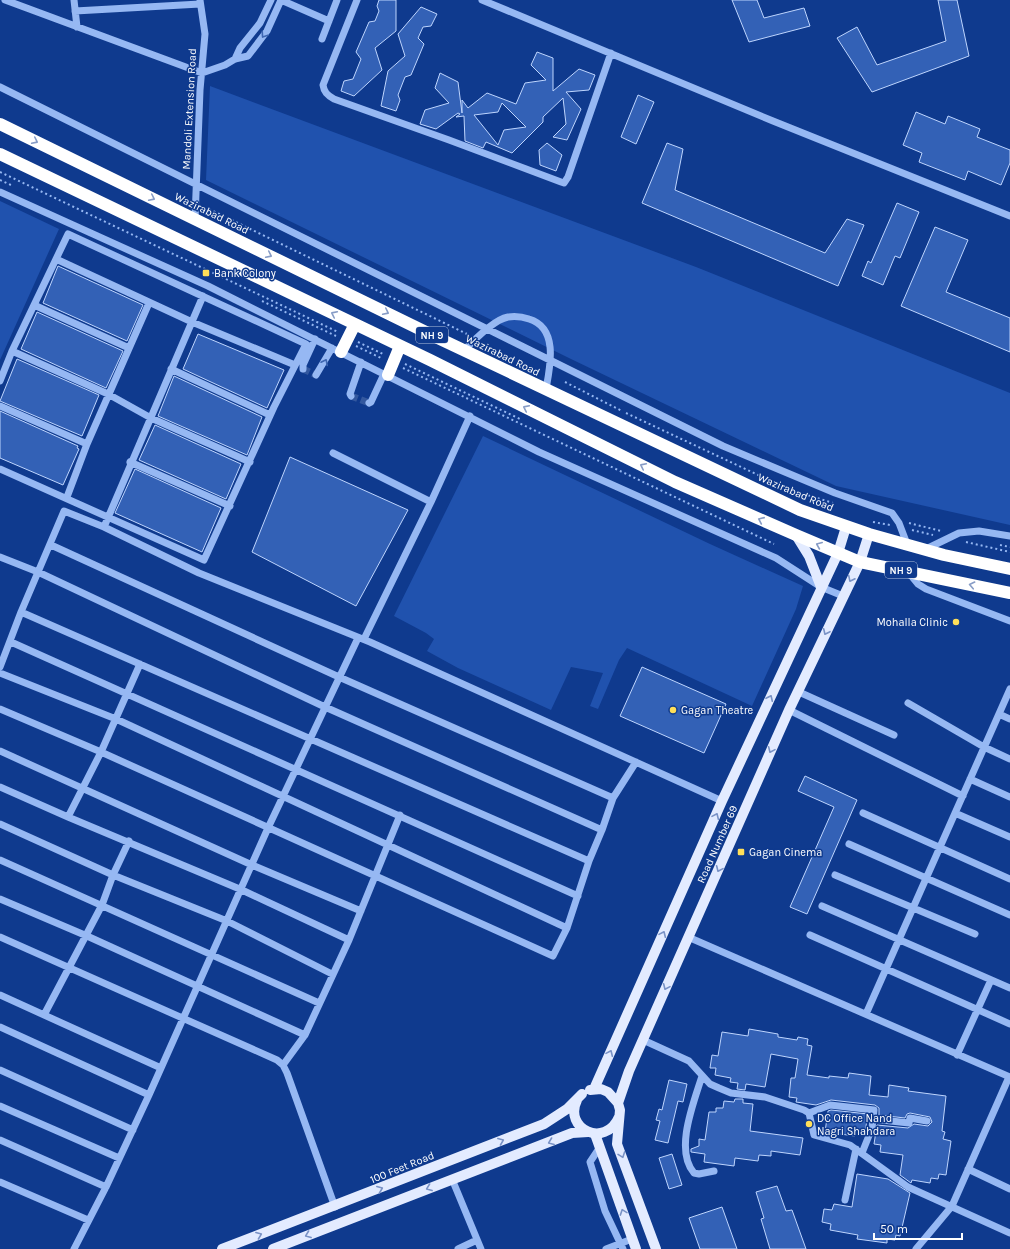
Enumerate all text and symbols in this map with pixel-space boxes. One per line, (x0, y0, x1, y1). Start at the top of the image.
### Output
one-way arrow (261, 31, 269, 38)
street label: Mandoli Extension Road (180, 48, 199, 170)
one-way arrow (31, 137, 38, 144)
street label: Wazirabad Road (172, 190, 251, 237)
one-way arrow (148, 193, 155, 201)
one-way arrow (265, 250, 272, 258)
place label: Bank Colony (214, 267, 276, 280)
marker: Bank Colony (201, 268, 211, 278)
one-way arrow (381, 307, 389, 315)
one-way arrow (331, 311, 338, 319)
road number: NH 9 (416, 327, 448, 343)
street label: Wazirabad Road (463, 332, 542, 379)
one-way arrow (320, 359, 327, 366)
one-way arrow (523, 405, 530, 413)
one-way arrow (639, 463, 647, 471)
street label: Wazirabad Road (756, 471, 836, 514)
one-way arrow (757, 517, 765, 525)
one-way arrow (816, 542, 823, 550)
road number: NH 9 (885, 562, 917, 578)
one-way arrow (848, 574, 856, 582)
one-way arrow (969, 582, 975, 590)
place label: Mohalla Clinic (876, 616, 948, 629)
marker: Mohalla Clinic (951, 617, 961, 627)
one-way arrow (823, 627, 831, 635)
one-way arrow (765, 694, 773, 702)
place label: Gagan Theatre (681, 704, 754, 717)
marker: Gagan Theatre (668, 705, 678, 715)
one-way arrow (768, 746, 776, 753)
street label: Road Number 69 (694, 803, 740, 885)
one-way arrow (711, 812, 719, 819)
place label: Gagan Cinema (749, 846, 822, 859)
marker: Gagan Cinema (736, 847, 746, 857)
one-way arrow (716, 864, 724, 872)
one-way arrow (658, 931, 666, 939)
one-way arrow (663, 983, 671, 991)
one-way arrow (605, 1050, 613, 1058)
place label: DC Office Nand Nagri Shahdara (817, 1112, 895, 1138)
marker: DC Office Nand Nagri Shahdara (804, 1119, 814, 1129)
one-way arrow (497, 1137, 504, 1145)
one-way arrow (547, 1137, 554, 1145)
street label: 100 Feet Road (368, 1149, 436, 1186)
one-way arrow (617, 1152, 625, 1159)
one-way arrow (426, 1184, 433, 1192)
one-way arrow (377, 1185, 384, 1193)
one-way arrow (619, 1209, 628, 1216)
scale bar (874, 1215, 962, 1241)
text: 50 m (880, 1222, 908, 1236)
one-way arrow (305, 1231, 312, 1239)
one-way arrow (255, 1232, 262, 1240)

